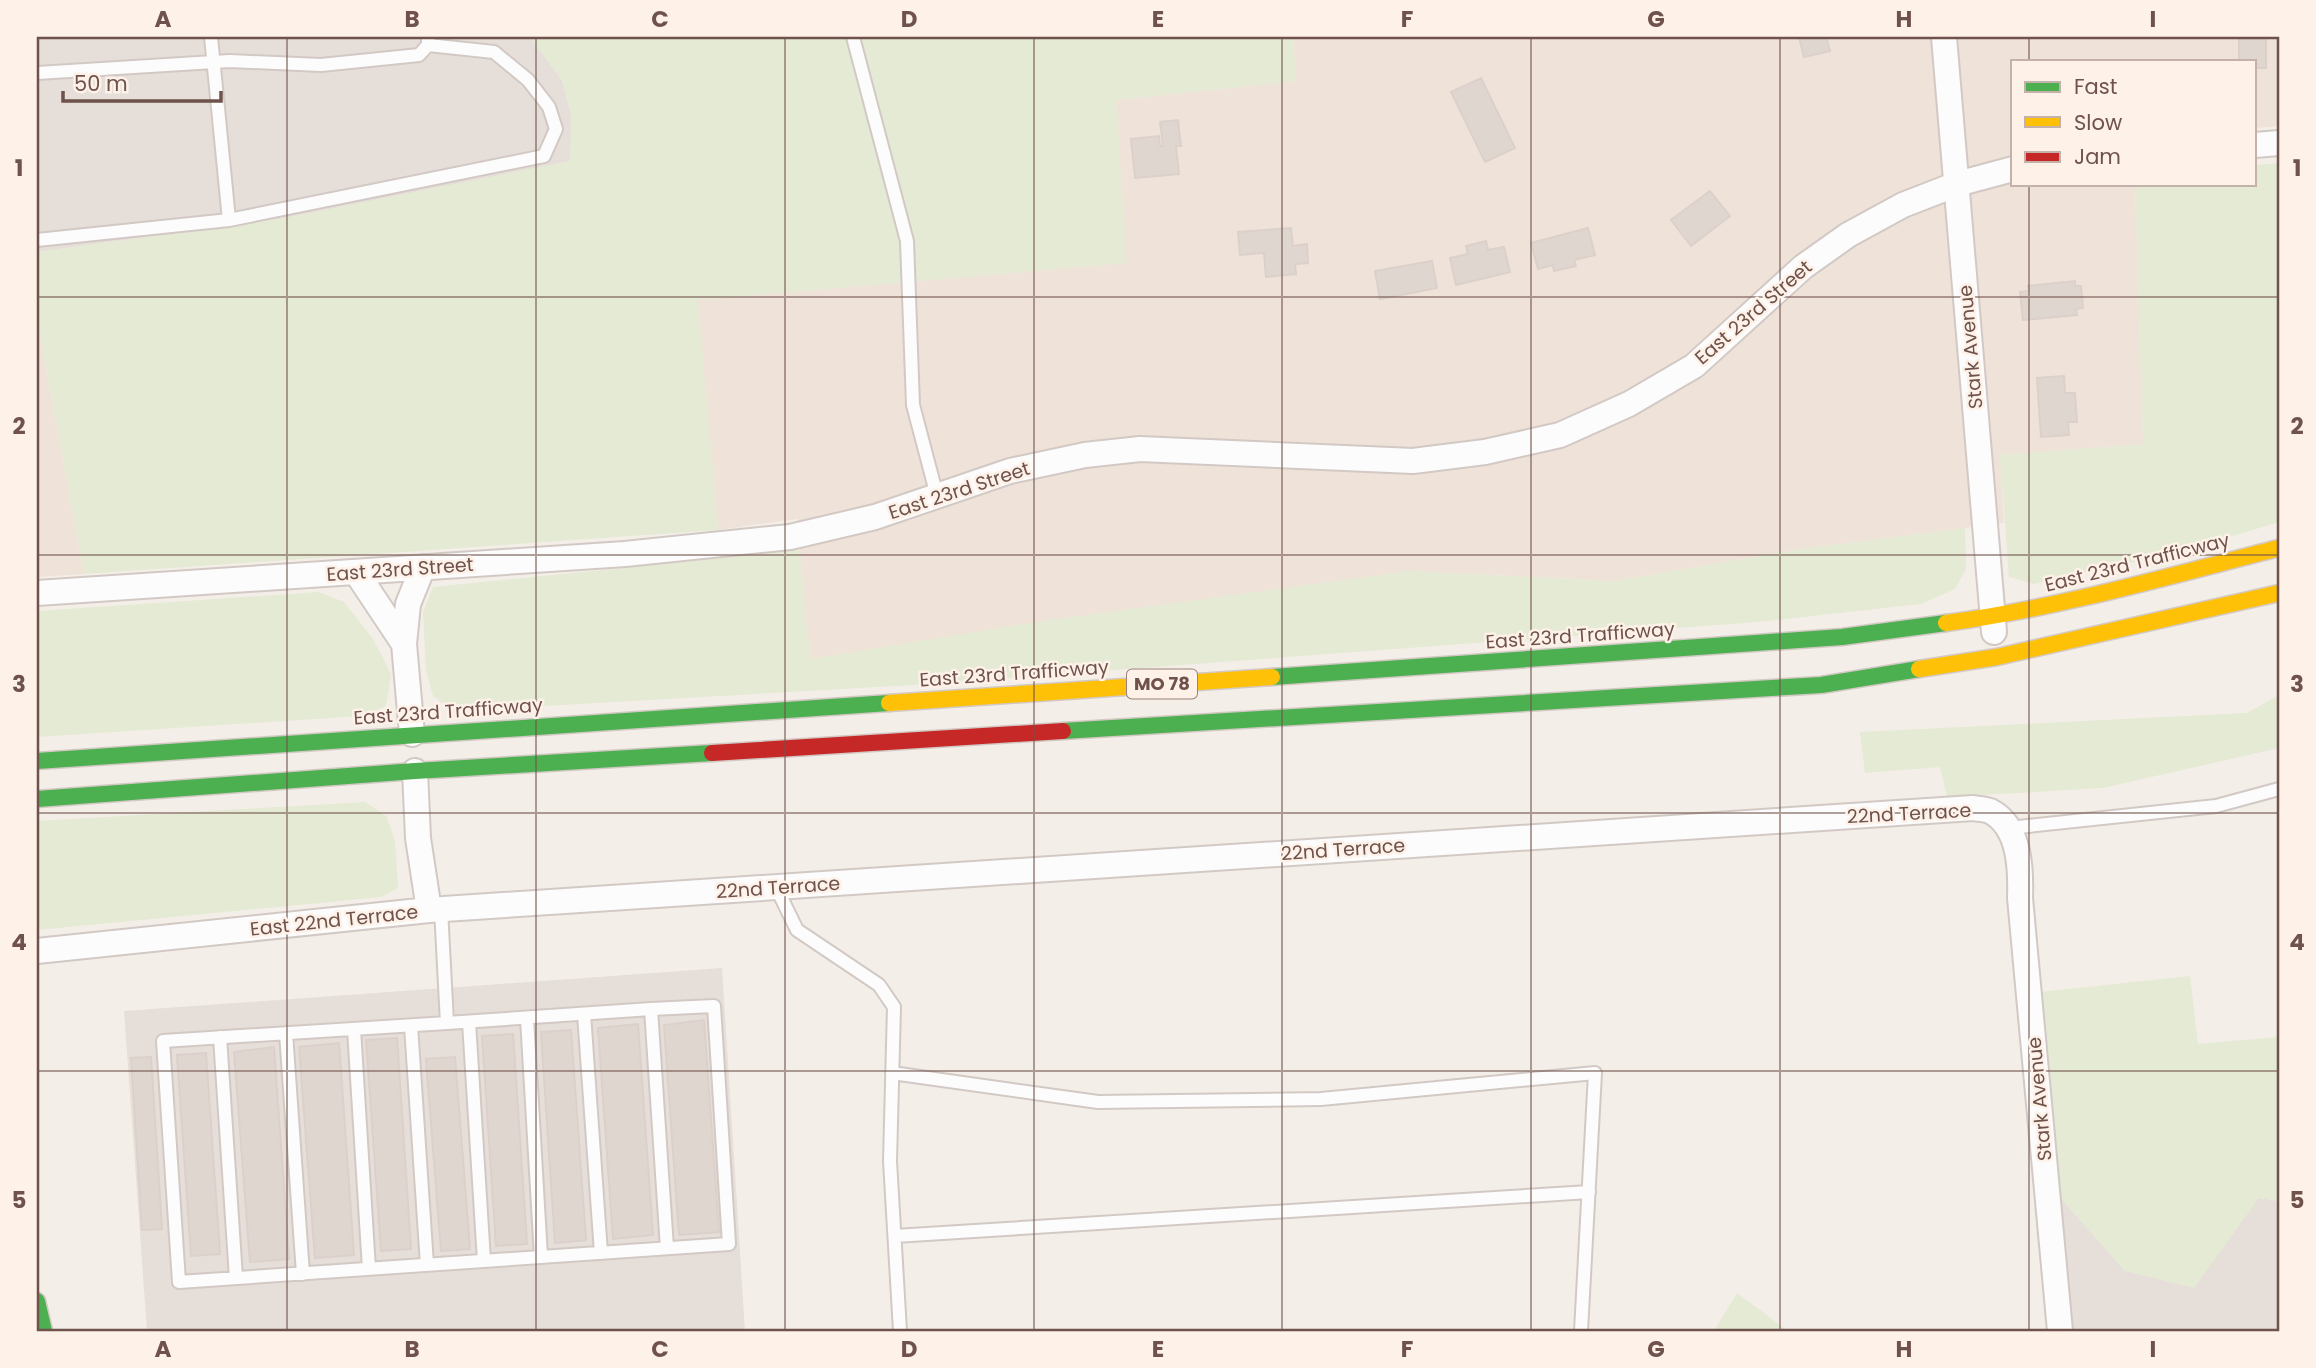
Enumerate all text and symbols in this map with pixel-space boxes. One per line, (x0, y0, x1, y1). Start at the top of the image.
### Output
text: A (155, 3, 172, 35)
text: B (404, 3, 420, 35)
text: C (651, 3, 669, 35)
text: D (901, 3, 917, 35)
text: E (1152, 3, 1164, 35)
text: F (1401, 3, 1413, 35)
text: G (1647, 3, 1665, 35)
text: H (1896, 3, 1912, 35)
text: I (2150, 3, 2156, 35)
scale bar (63, 60, 220, 104)
legend (2011, 60, 2256, 186)
text: 50 m (74, 69, 128, 98)
text: Fast (2074, 72, 2117, 101)
text: Slow (2074, 108, 2122, 137)
text: Jam (2074, 142, 2121, 171)
text: 1 (15, 152, 23, 184)
text: 1 (2293, 152, 2301, 184)
street label: East 23rd Street (1689, 254, 1818, 371)
street label: Stark Avenue (1952, 284, 1989, 410)
text: 2 (12, 410, 26, 442)
text: 2 (2290, 410, 2304, 442)
street label: East 23rd Street (885, 455, 1033, 526)
street label: East 23rd Trafficway (2042, 526, 2233, 599)
street label: East 23rd Street (326, 551, 474, 588)
street label: East 23rd Trafficway (1484, 615, 1676, 656)
street label: East 23rd Trafficway (918, 653, 1110, 694)
text: 3 (12, 668, 26, 700)
text: 3 (2290, 668, 2304, 700)
road number: MO 78 (1127, 670, 1197, 698)
street label: East 23rd Trafficway (352, 691, 544, 732)
street label: 22nd Terrace (1846, 797, 1972, 830)
street label: 22nd Terrace (1280, 832, 1406, 867)
street label: 22nd Terrace (715, 870, 841, 905)
street label: East 22nd Terrace (249, 898, 419, 943)
text: 4 (11, 926, 27, 958)
text: 4 (2289, 926, 2305, 958)
street label: Stark Avenue (2021, 1036, 2058, 1162)
text: 5 (12, 1184, 26, 1216)
text: 5 (2290, 1184, 2304, 1216)
text: A (155, 1333, 172, 1365)
text: B (404, 1333, 420, 1365)
text: C (651, 1333, 669, 1365)
text: D (901, 1333, 917, 1365)
text: E (1152, 1333, 1164, 1365)
text: F (1401, 1333, 1413, 1365)
text: G (1647, 1333, 1665, 1365)
text: H (1896, 1333, 1912, 1365)
text: I (2150, 1333, 2156, 1365)

